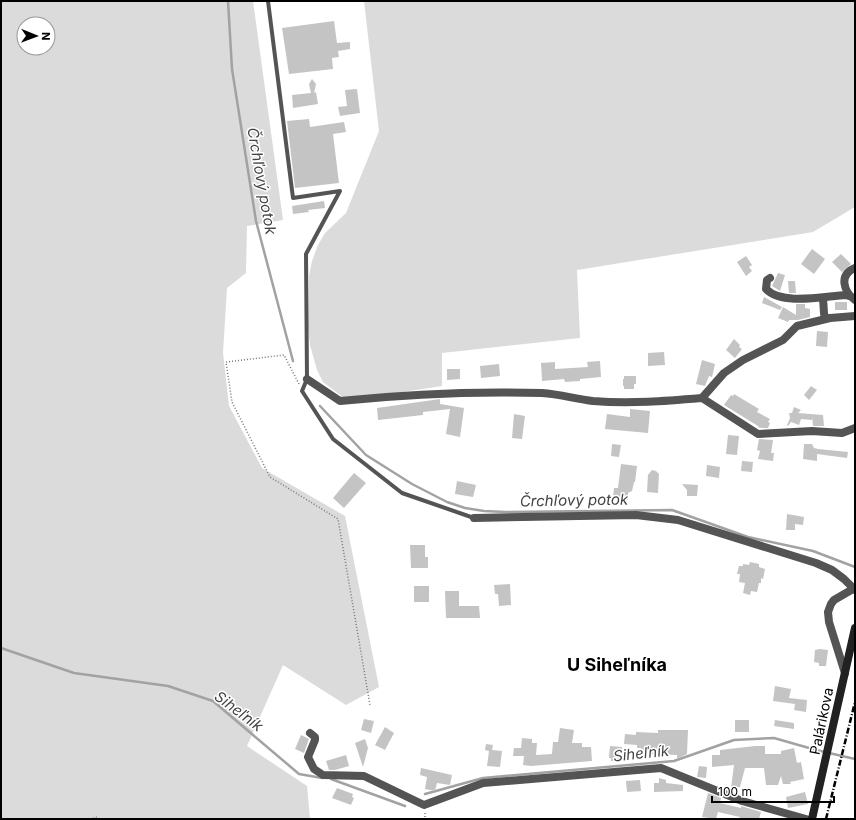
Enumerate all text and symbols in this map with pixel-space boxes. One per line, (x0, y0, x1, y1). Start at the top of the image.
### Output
north arrow (16, 16, 56, 56)
text: N (39, 32, 53, 40)
water label: Črchľový potok (243, 126, 281, 237)
water label: Črchľový potok (520, 490, 629, 510)
district label: U Siheľníka (567, 654, 667, 675)
street label: Palárikova (806, 686, 836, 756)
water label: Siheľník (211, 687, 268, 736)
water label: Siheľník (612, 741, 671, 765)
scale bar (712, 778, 834, 804)
text: 100 m (718, 784, 752, 799)

